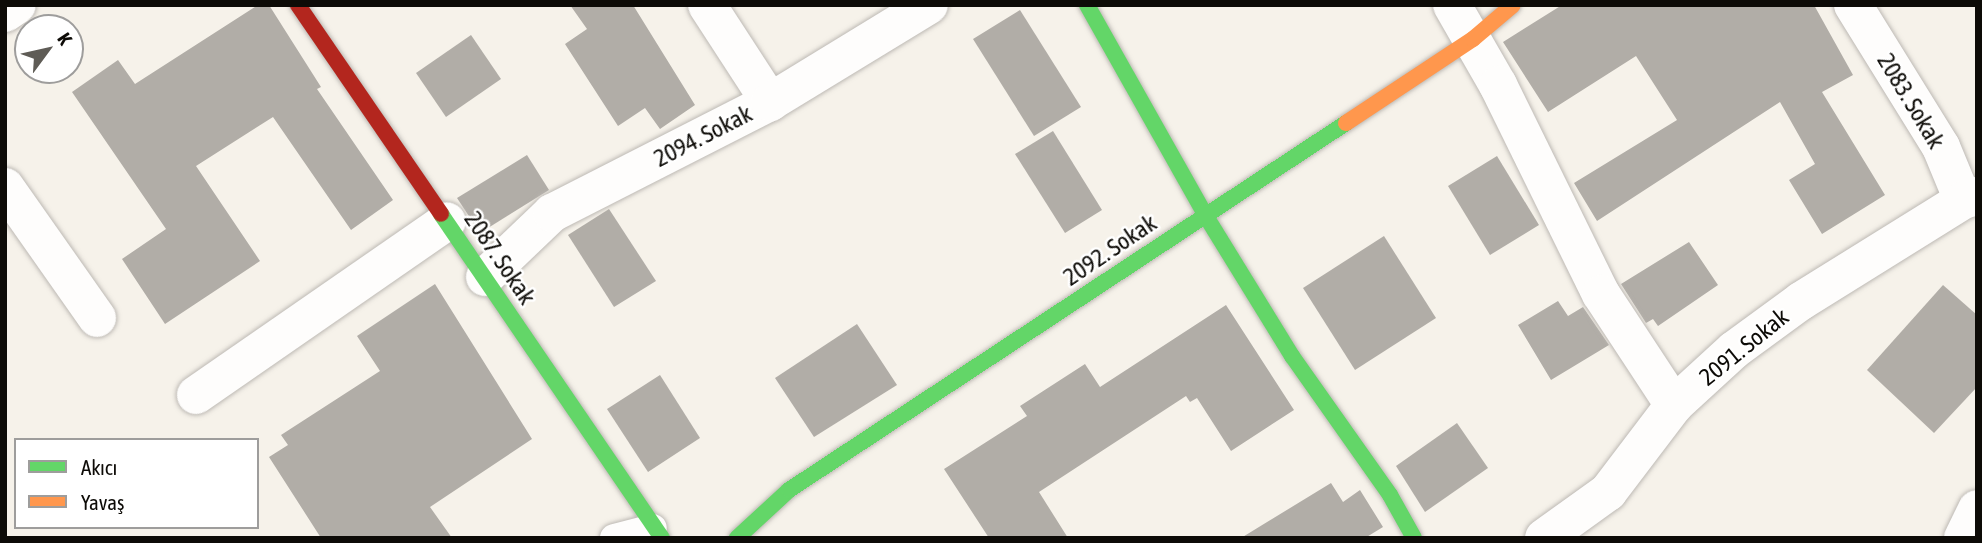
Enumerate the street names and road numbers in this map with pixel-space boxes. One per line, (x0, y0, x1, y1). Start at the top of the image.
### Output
street label: 2083. Sokak (1871, 48, 1951, 154)
street label: 2094. Sokak (649, 99, 757, 173)
street label: 2087. Sokak (458, 206, 542, 310)
street label: 2092. Sokak (1058, 208, 1162, 292)
street label: 2091. Sokak (1694, 302, 1794, 392)

